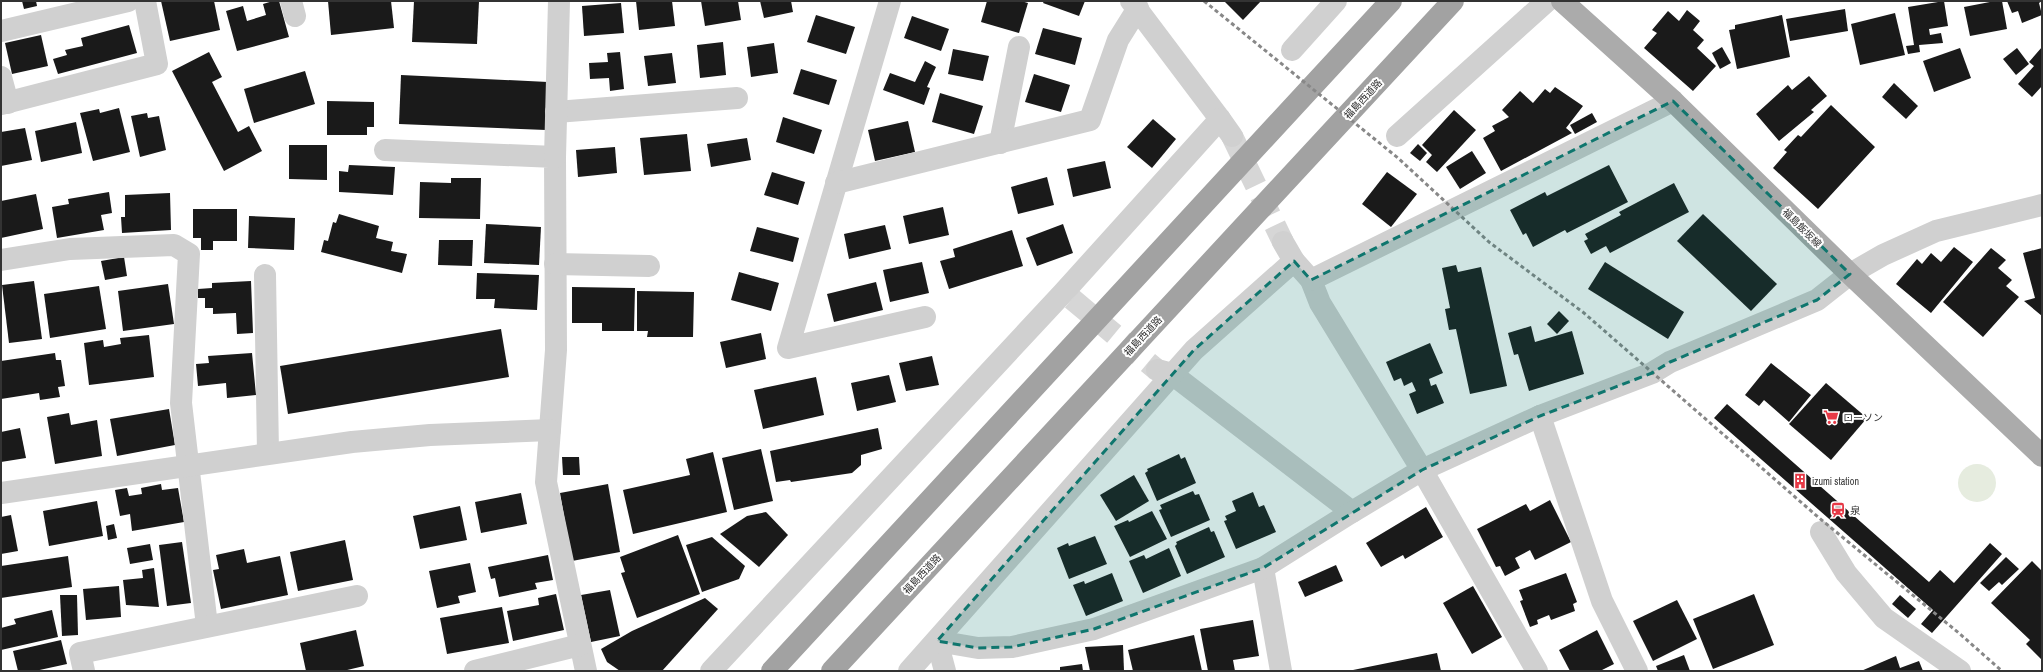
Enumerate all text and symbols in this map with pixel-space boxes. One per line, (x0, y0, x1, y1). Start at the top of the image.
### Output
street label: 福島西道路 (1341, 76, 1385, 122)
street label: 福島飯坂線 (1780, 206, 1824, 250)
street label: 福島西道路 (1121, 313, 1165, 359)
supermarket icon: ローソン (1822, 408, 1840, 426)
place label: ローソン (1843, 411, 1883, 424)
building icon: izumi station (1791, 472, 1809, 490)
place label: izumi station (1812, 475, 1859, 488)
station icon: 泉 (1829, 501, 1847, 519)
place label: 泉 (1850, 504, 1861, 517)
street label: 福島西道路 (900, 551, 944, 597)

